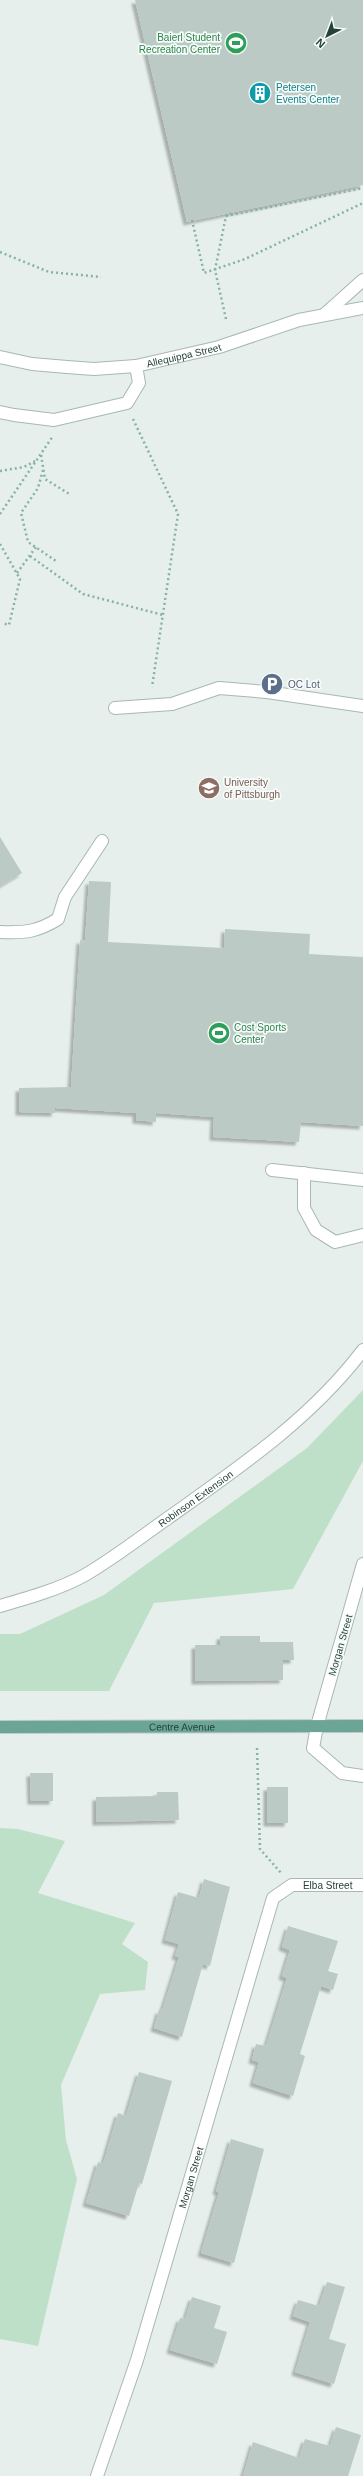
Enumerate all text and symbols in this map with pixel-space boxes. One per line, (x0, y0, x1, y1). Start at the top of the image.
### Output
north arrow (307, 16, 347, 56)
sports icon: Baierl Student Recreation Center (223, 30, 249, 56)
place label: Baierl Student Recreation Center (139, 32, 221, 55)
text: N (313, 36, 327, 51)
building icon: Petersen Events Center (247, 80, 273, 106)
place label: Petersen Events Center (276, 82, 340, 105)
street label: Allequippa Street (145, 342, 223, 369)
parking icon: OC Lot (259, 671, 285, 697)
place label: OC Lot (288, 679, 320, 690)
school or university icon: University of Pittsburgh (196, 775, 222, 801)
place label: University of Pittsburgh (224, 777, 280, 800)
sports icon: Cost Sports Center (206, 1020, 232, 1046)
place label: Cost Sports Center (234, 1022, 286, 1045)
street label: Robinson Extension (156, 1469, 235, 1529)
street label: Morgan Street (326, 1613, 355, 1677)
street label: Centre Avenue (149, 1721, 215, 1733)
street label: Elba Street (303, 1880, 353, 1891)
street label: Morgan Street (177, 2145, 206, 2210)

